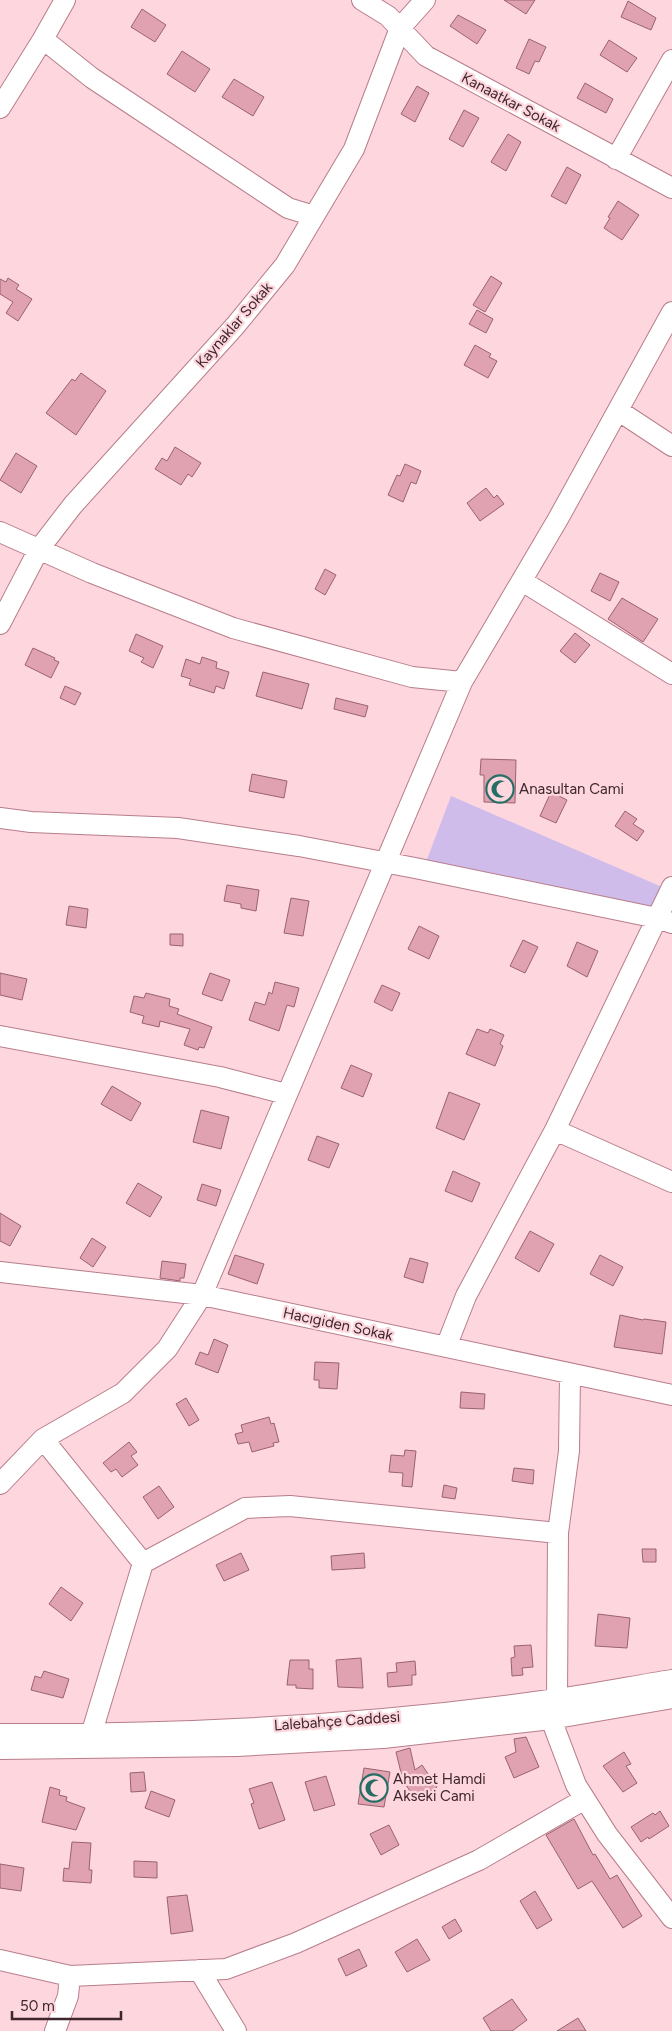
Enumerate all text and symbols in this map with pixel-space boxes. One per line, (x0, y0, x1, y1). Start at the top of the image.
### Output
street label: Kanaatkar Sokak (458, 68, 564, 136)
street label: Kaynaklar Sokak (192, 278, 277, 371)
mosque icon: Anasultan Cami (485, 774, 515, 804)
place label: Anasultan Cami (519, 780, 624, 798)
street label: Hacıgiden Sokak (281, 1304, 395, 1345)
street label: Lalebahçe Caddesi (273, 1708, 401, 1734)
place label: Ahmet Hamdi Akseki Cami (393, 1770, 486, 1805)
mosque icon: Ahmet Hamdi Akseki Cami (359, 1773, 389, 1803)
scale bar (12, 1988, 121, 2020)
text: 50 m (20, 1997, 55, 2015)

